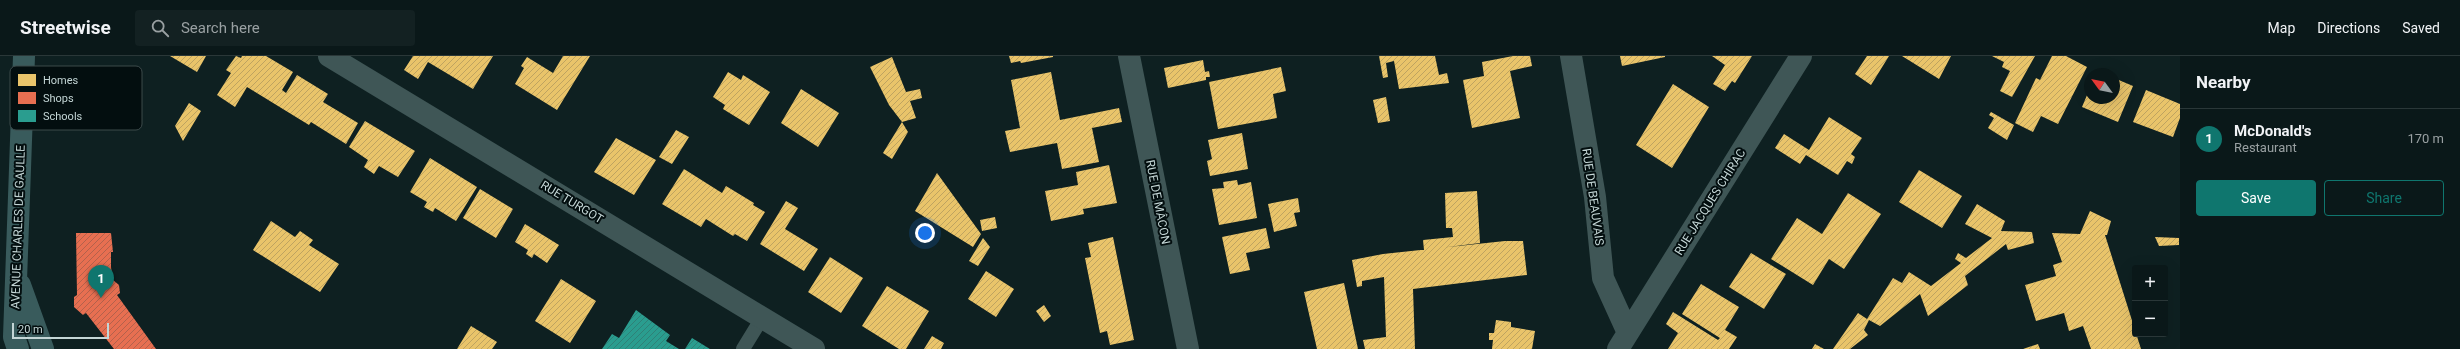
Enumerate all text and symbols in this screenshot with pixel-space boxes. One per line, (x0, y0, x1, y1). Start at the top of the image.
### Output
search box (135, 10, 415, 46)
text: Streetwise (20, 16, 111, 39)
icon: search (149, 17, 171, 39)
text: Search here (181, 19, 260, 37)
text: Map (2268, 20, 2295, 36)
text: Directions (2317, 20, 2380, 36)
text: Saved (2402, 20, 2440, 36)
legend (10, 66, 142, 130)
north arrow (2084, 68, 2120, 104)
text: Nearby (2196, 72, 2251, 92)
text: Homes (43, 74, 79, 87)
text: Shops (43, 92, 74, 105)
text: Schools (43, 110, 83, 123)
text: McDonald's (2234, 122, 2312, 140)
text: 1 (2205, 131, 2213, 146)
text: 170 m (2407, 131, 2444, 146)
text: Restaurant (2234, 140, 2297, 155)
street label: AVENUE CHARLES DE GAULLE (8, 145, 28, 309)
street label: RUE JACQUES CHIRAC (1672, 146, 1749, 258)
street label: RUE DE BEAUVAIS (1579, 148, 1607, 246)
street label: RUE DE MÂCON (1143, 158, 1174, 245)
street label: RUE TURGOT (538, 178, 606, 226)
button: Save (2196, 180, 2316, 216)
button: Share (2324, 180, 2444, 216)
your location (915, 223, 935, 243)
pin: 1 (88, 265, 114, 298)
map controls (2132, 265, 2168, 337)
button: + (2132, 265, 2168, 301)
button: − (2132, 301, 2168, 337)
scale bar (12, 321, 109, 340)
text: 20 m (18, 323, 43, 336)

